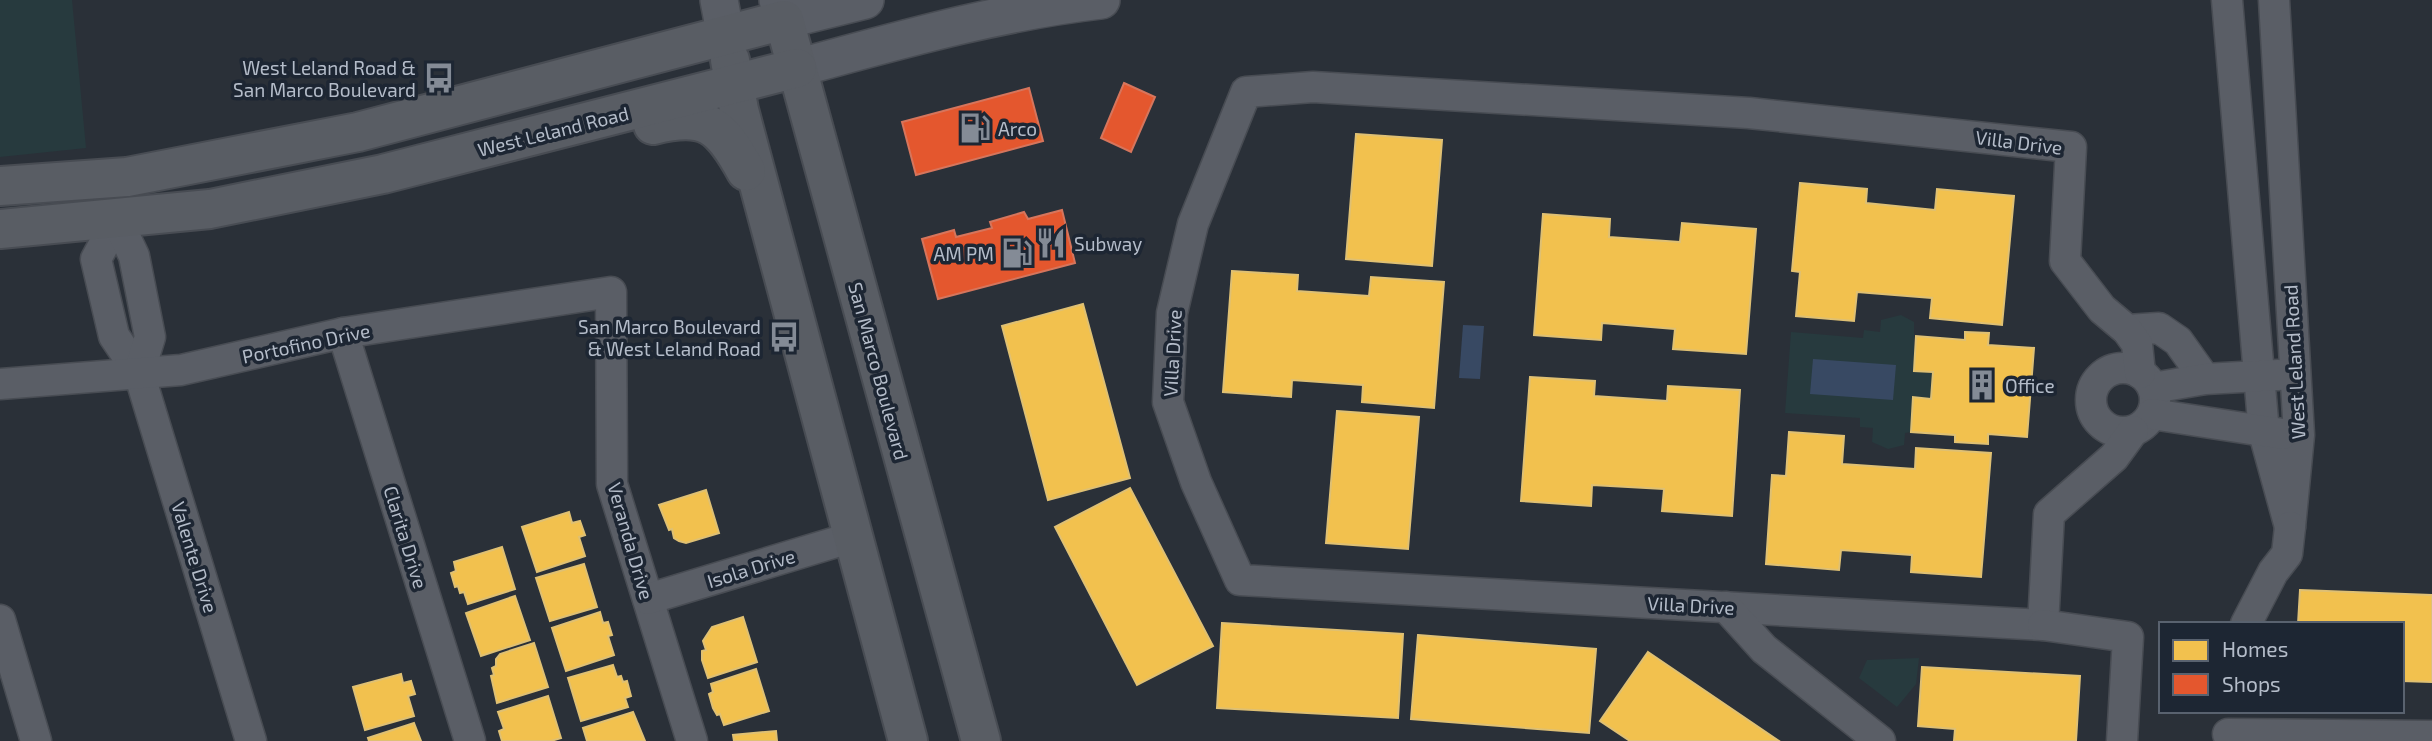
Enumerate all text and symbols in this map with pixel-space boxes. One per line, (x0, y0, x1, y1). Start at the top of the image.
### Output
place label: West Leland Road & San Marco Boulevard (233, 56, 416, 101)
bus stop icon: West Leland Road & San Marco Boulevard (422, 61, 456, 95)
street label: West Leland Road (475, 101, 631, 161)
fuel station icon: Arco (958, 111, 992, 145)
place label: Arco (998, 117, 1037, 140)
street label: Villa Drive (1974, 125, 2064, 159)
restaurant icon: Subway (1034, 226, 1068, 260)
place label: Subway (1074, 232, 1142, 255)
fuel station icon: AM PM (1000, 236, 1034, 270)
place label: AM PM (933, 242, 994, 265)
street label: San Marco Boulevard (844, 280, 914, 462)
street label: West Leland Road (2278, 284, 2310, 440)
street label: Villa Drive (1158, 309, 1186, 397)
place label: San Marco Boulevard & West Leland Road (578, 315, 761, 360)
street label: Portofino Drive (240, 318, 372, 368)
bus stop icon: San Marco Boulevard & West Leland Road (767, 320, 801, 354)
building icon: Office (1965, 368, 1999, 402)
place label: Office (2005, 374, 2055, 397)
street label: Veranda Drive (603, 480, 659, 602)
street label: Clarita Drive (379, 483, 433, 591)
street label: Valente Drive (167, 499, 223, 615)
street label: Isola Drive (704, 544, 798, 592)
street label: Villa Drive (1647, 591, 1735, 619)
legend (2159, 622, 2404, 713)
text: Homes (2222, 636, 2288, 661)
text: Shops (2222, 671, 2281, 696)

